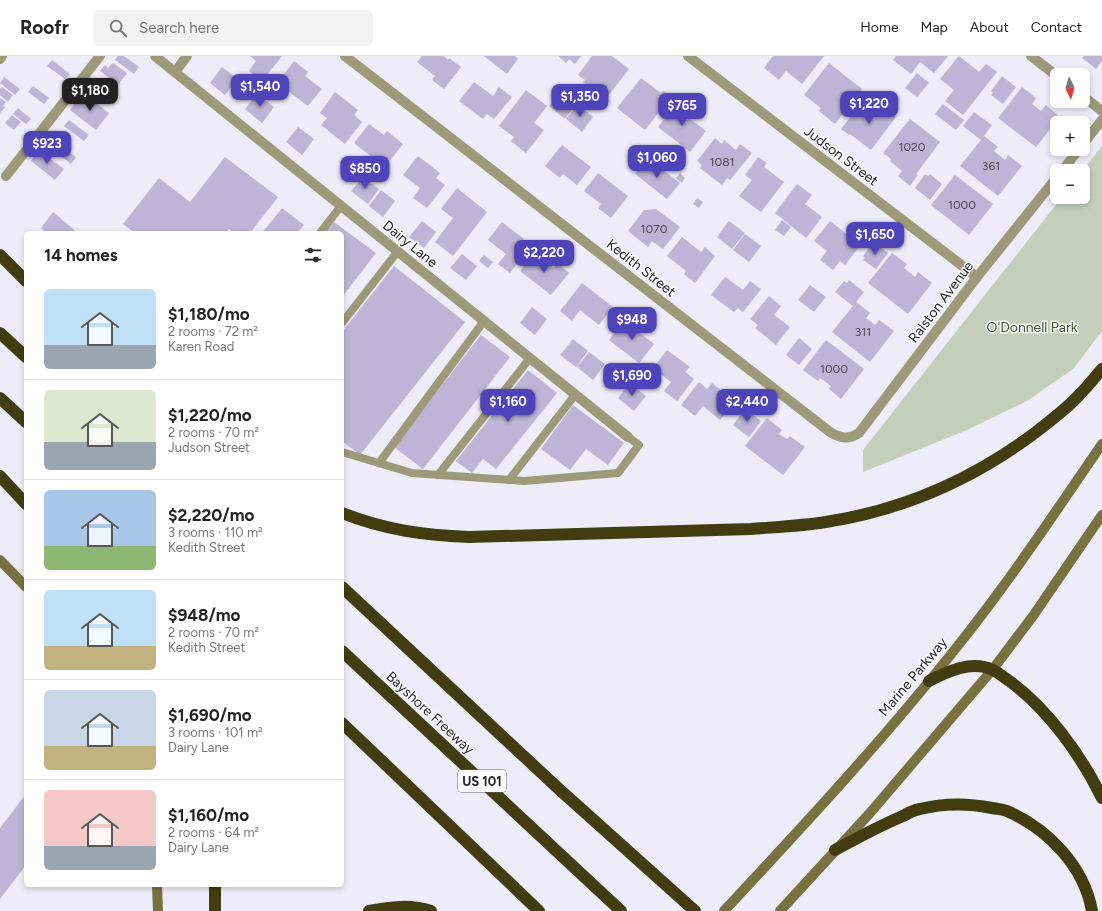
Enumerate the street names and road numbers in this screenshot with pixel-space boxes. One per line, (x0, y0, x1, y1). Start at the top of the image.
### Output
street label: Judson Street (801, 123, 881, 189)
street label: Dairy Lane (379, 217, 441, 271)
street label: Kedith Street (603, 236, 679, 300)
street label: Ralston Avenue (905, 258, 977, 346)
street label: Marine Parkway (875, 634, 951, 720)
street label: Bayshore Freeway (383, 668, 478, 758)
road number: US 101 (458, 770, 506, 792)

